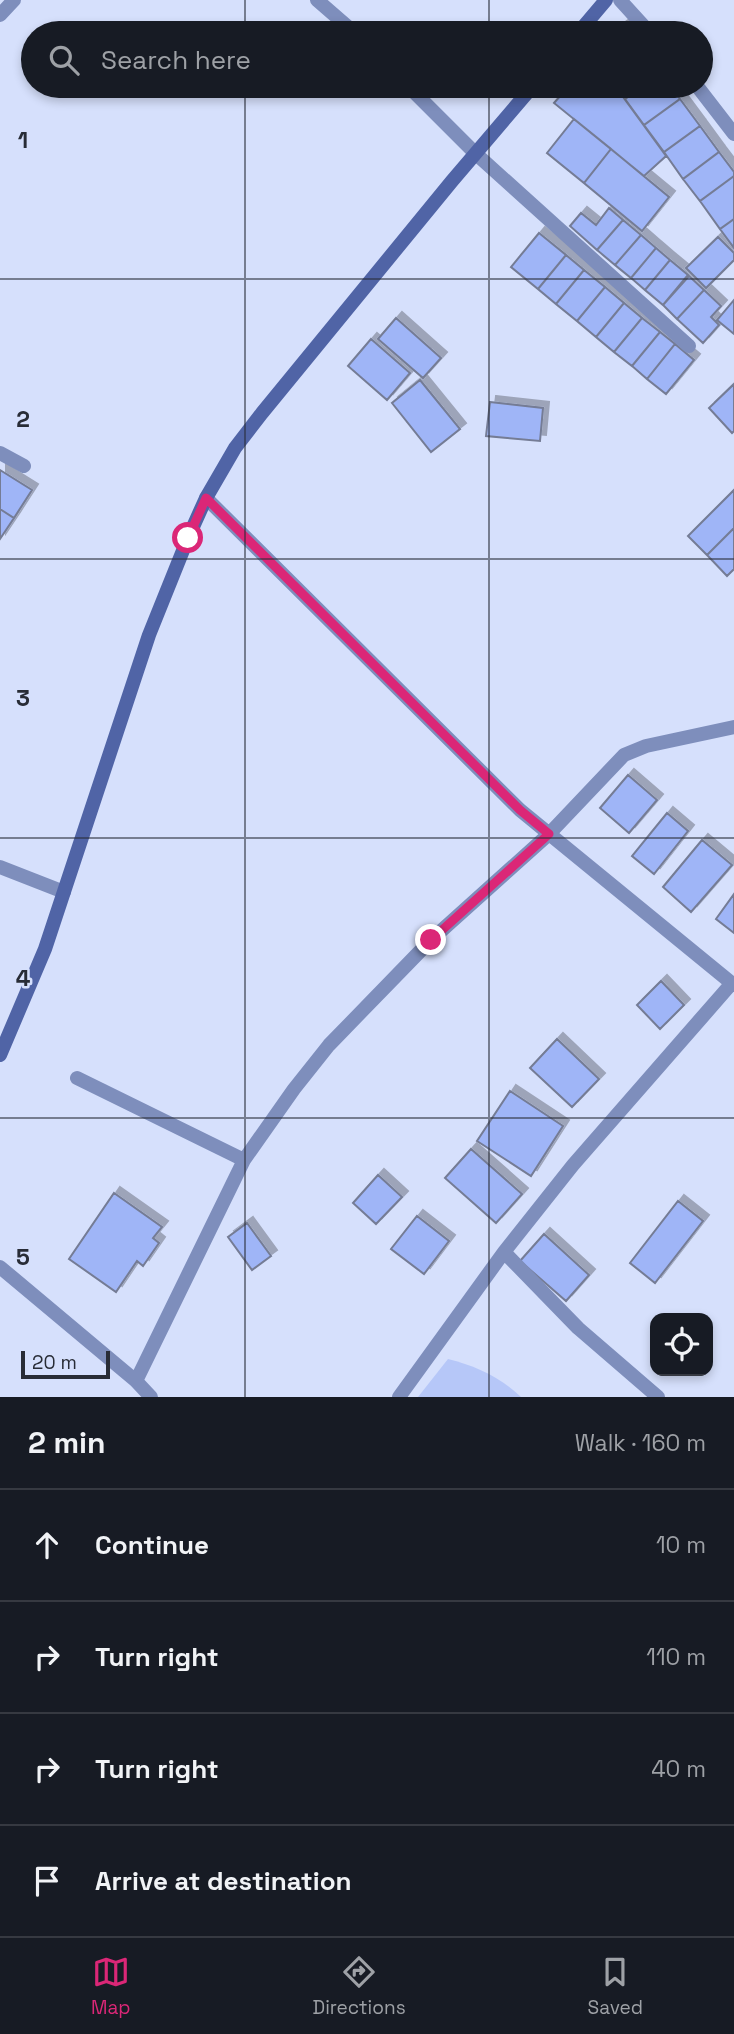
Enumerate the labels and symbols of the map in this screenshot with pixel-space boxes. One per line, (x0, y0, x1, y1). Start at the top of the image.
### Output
text: 1 (18, 125, 28, 155)
text: 2 (16, 404, 30, 434)
route start (172, 522, 203, 553)
text: 3 (16, 683, 30, 713)
route end (415, 924, 446, 955)
text: 4 (16, 963, 31, 993)
text: 5 (16, 1242, 30, 1272)
scale bar (21, 1348, 110, 1380)

